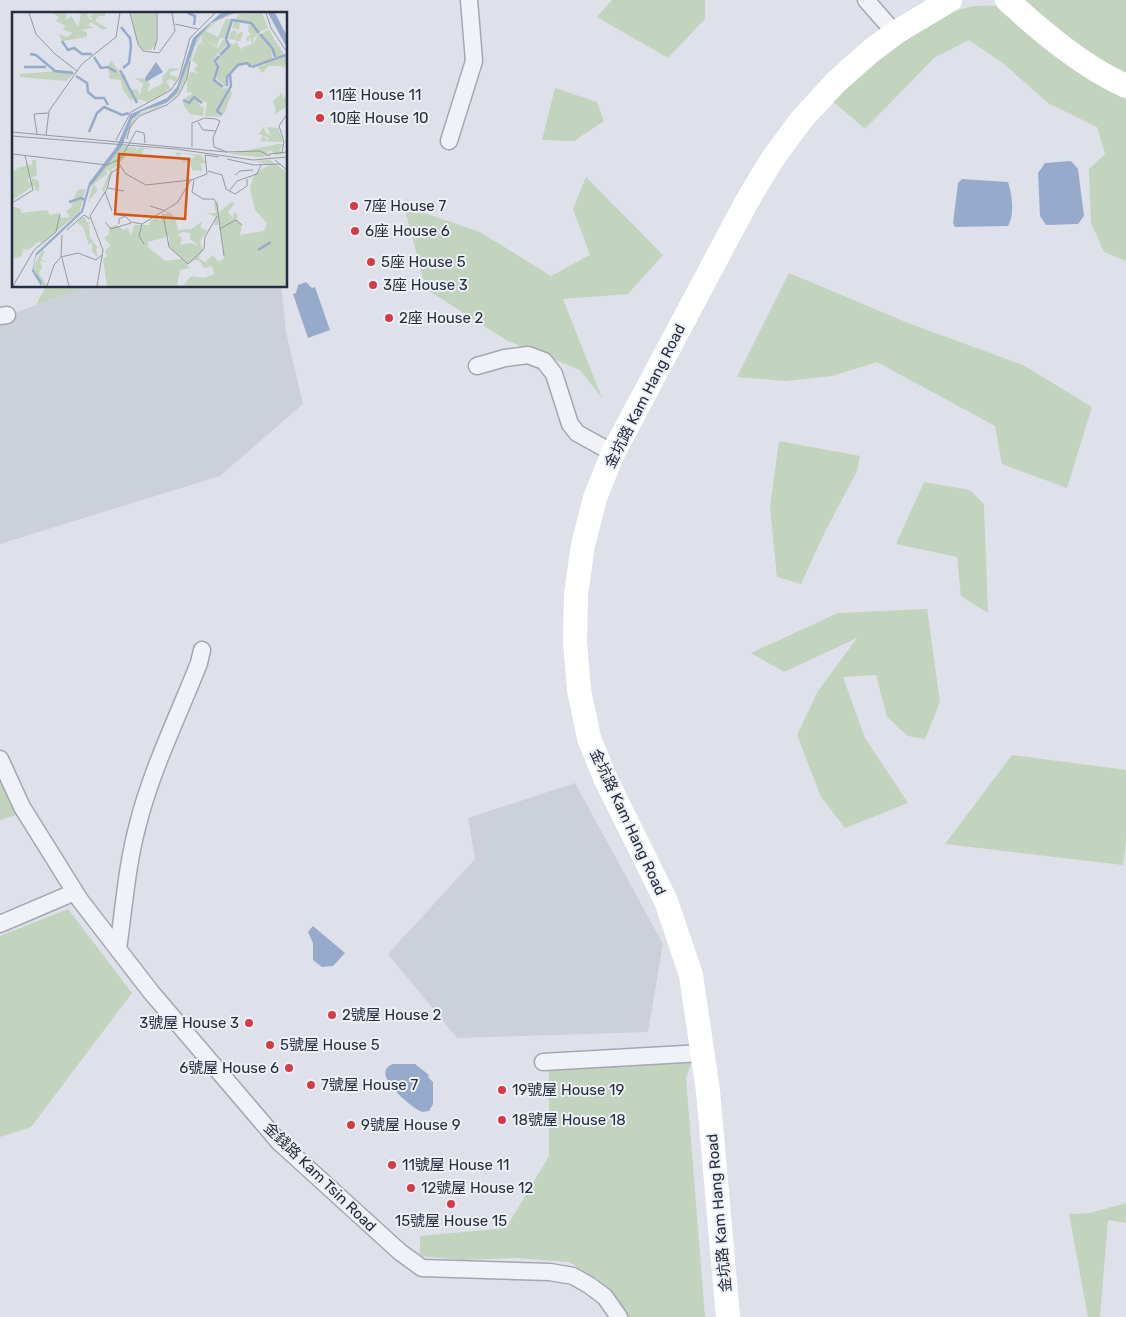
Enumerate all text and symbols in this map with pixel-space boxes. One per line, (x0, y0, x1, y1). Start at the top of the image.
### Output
inset map (12, 12, 288, 288)
place label: 11座 House 11 (329, 86, 421, 104)
marker: 11座 House 11 (313, 89, 325, 101)
place label: 10座 House 10 (330, 109, 429, 127)
marker: 10座 House 10 (314, 112, 326, 124)
place label: 7座 House 7 (364, 197, 446, 215)
marker: 7座 House 7 (348, 200, 360, 212)
place label: 6座 House 6 (365, 222, 450, 240)
marker: 6座 House 6 (349, 225, 361, 237)
place label: 5座 House 5 (381, 253, 466, 271)
marker: 5座 House 5 (365, 256, 377, 268)
place label: 3座 House 3 (383, 276, 468, 294)
marker: 3座 House 3 (367, 279, 379, 291)
place label: 2座 House 2 (399, 309, 484, 327)
marker: 2座 House 2 (383, 312, 395, 324)
street label: 金坑路 Kam Hang Road (601, 321, 689, 471)
street label: 金坑路 Kam Hang Road (586, 746, 670, 898)
place label: 2號屋 House 2 (342, 1006, 442, 1024)
marker: 2號屋 House 2 (326, 1009, 338, 1021)
place label: 3號屋 House 3 (139, 1014, 239, 1032)
marker: 3號屋 House 3 (243, 1017, 255, 1029)
place label: 5號屋 House 5 (280, 1036, 380, 1054)
marker: 5號屋 House 5 (264, 1039, 276, 1051)
place label: 6號屋 House 6 (179, 1059, 279, 1077)
marker: 6號屋 House 6 (283, 1062, 295, 1074)
place label: 7號屋 House 7 (321, 1076, 418, 1094)
marker: 7號屋 House 7 (305, 1079, 317, 1091)
place label: 19號屋 House 19 (512, 1081, 624, 1099)
marker: 19號屋 House 19 (496, 1084, 508, 1096)
place label: 18號屋 House 18 (512, 1111, 626, 1129)
marker: 18號屋 House 18 (496, 1114, 508, 1126)
place label: 9號屋 House 9 (361, 1116, 461, 1134)
street label: 金錢路 Kam Tsin Road (260, 1119, 380, 1235)
marker: 9號屋 House 9 (345, 1119, 357, 1131)
street label: 金坑路 Kam Hang Road (703, 1133, 735, 1293)
place label: 11號屋 House 11 (402, 1156, 509, 1174)
marker: 11號屋 House 11 (386, 1159, 398, 1171)
place label: 12號屋 House 12 (421, 1179, 533, 1197)
marker: 12號屋 House 12 (405, 1182, 417, 1194)
marker: 15號屋 House 15 (445, 1198, 457, 1210)
place label: 15號屋 House 15 (395, 1212, 507, 1230)

